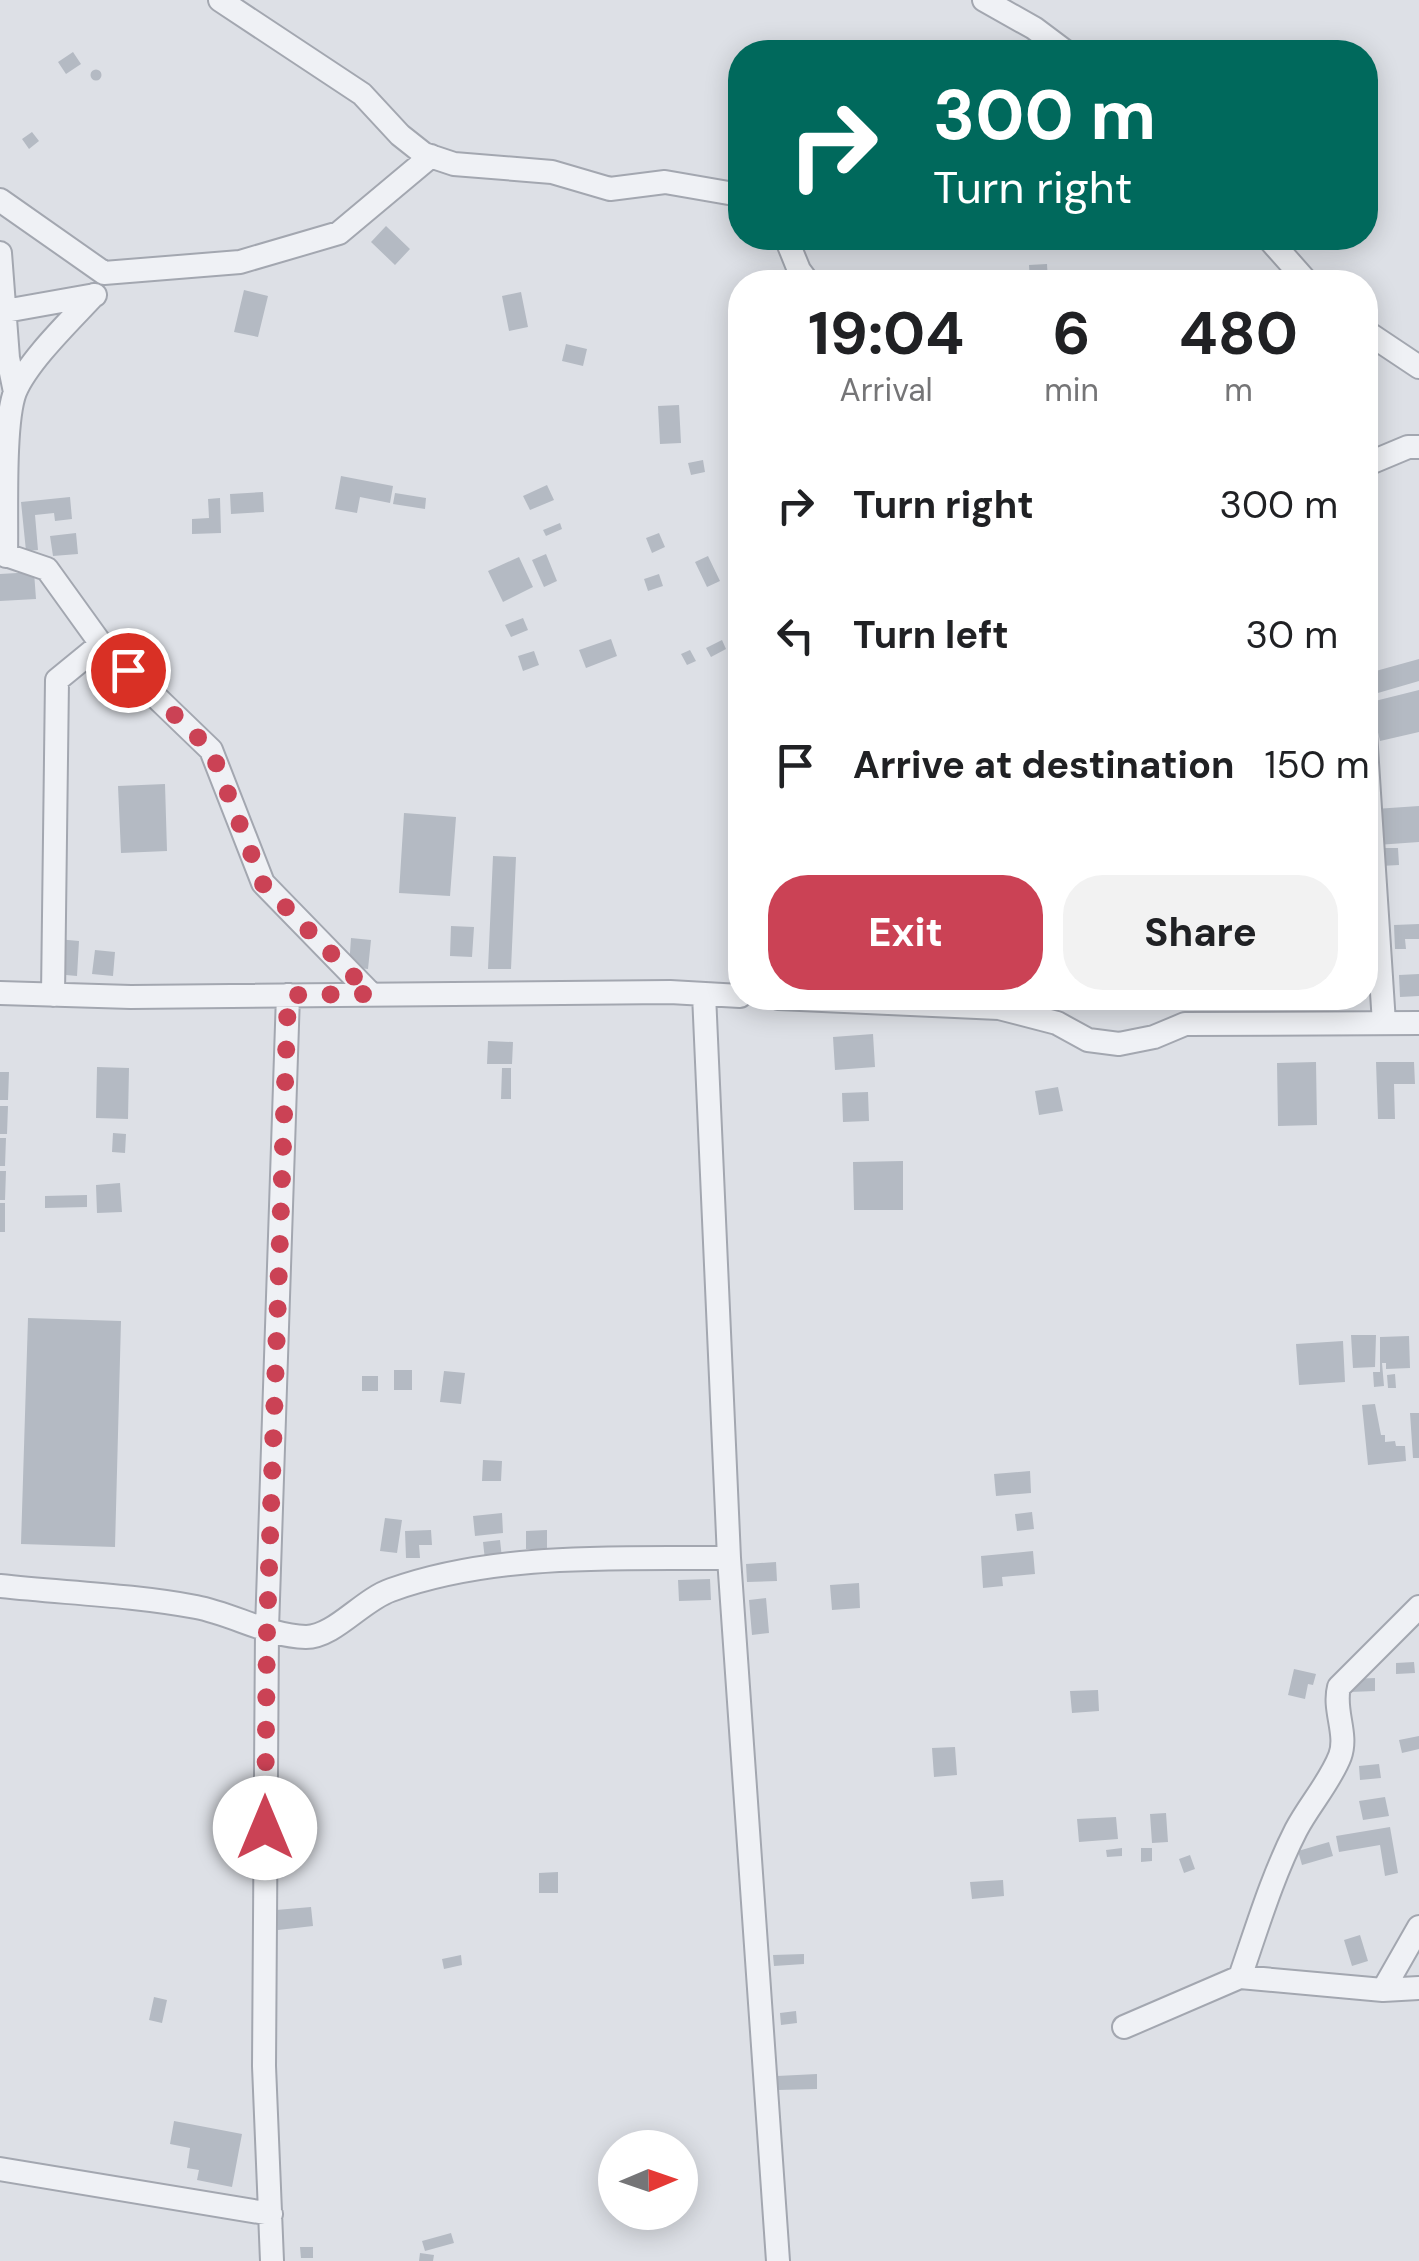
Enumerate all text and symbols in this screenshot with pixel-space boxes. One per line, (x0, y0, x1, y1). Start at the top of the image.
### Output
text: 300 m (933, 70, 1156, 161)
icon: right (768, 80, 898, 210)
text: Turn right (933, 158, 1132, 217)
text: 19:04 (808, 294, 964, 373)
text: 6 (1053, 294, 1091, 373)
text: 480 (1179, 294, 1298, 373)
text: Arrival (840, 369, 933, 411)
text: min (1044, 369, 1099, 411)
text: m (1224, 369, 1253, 411)
icon: right (768, 478, 823, 533)
text: Turn right (853, 480, 1034, 530)
text: 300 m (1220, 480, 1338, 530)
icon: left (768, 608, 823, 663)
text: Turn left (853, 610, 1009, 660)
text: 30 m (1246, 610, 1338, 660)
pin (86, 628, 171, 713)
icon: arrive (101, 643, 156, 698)
icon: arrive (768, 738, 823, 793)
text: Arrive at destination (853, 740, 1235, 790)
text: 150 m (1265, 740, 1370, 790)
button: Exit (768, 875, 1043, 990)
button: Share (1063, 875, 1338, 990)
position arrow (213, 1776, 317, 1880)
north arrow (598, 2130, 698, 2230)
map controls (598, 2130, 698, 2230)

